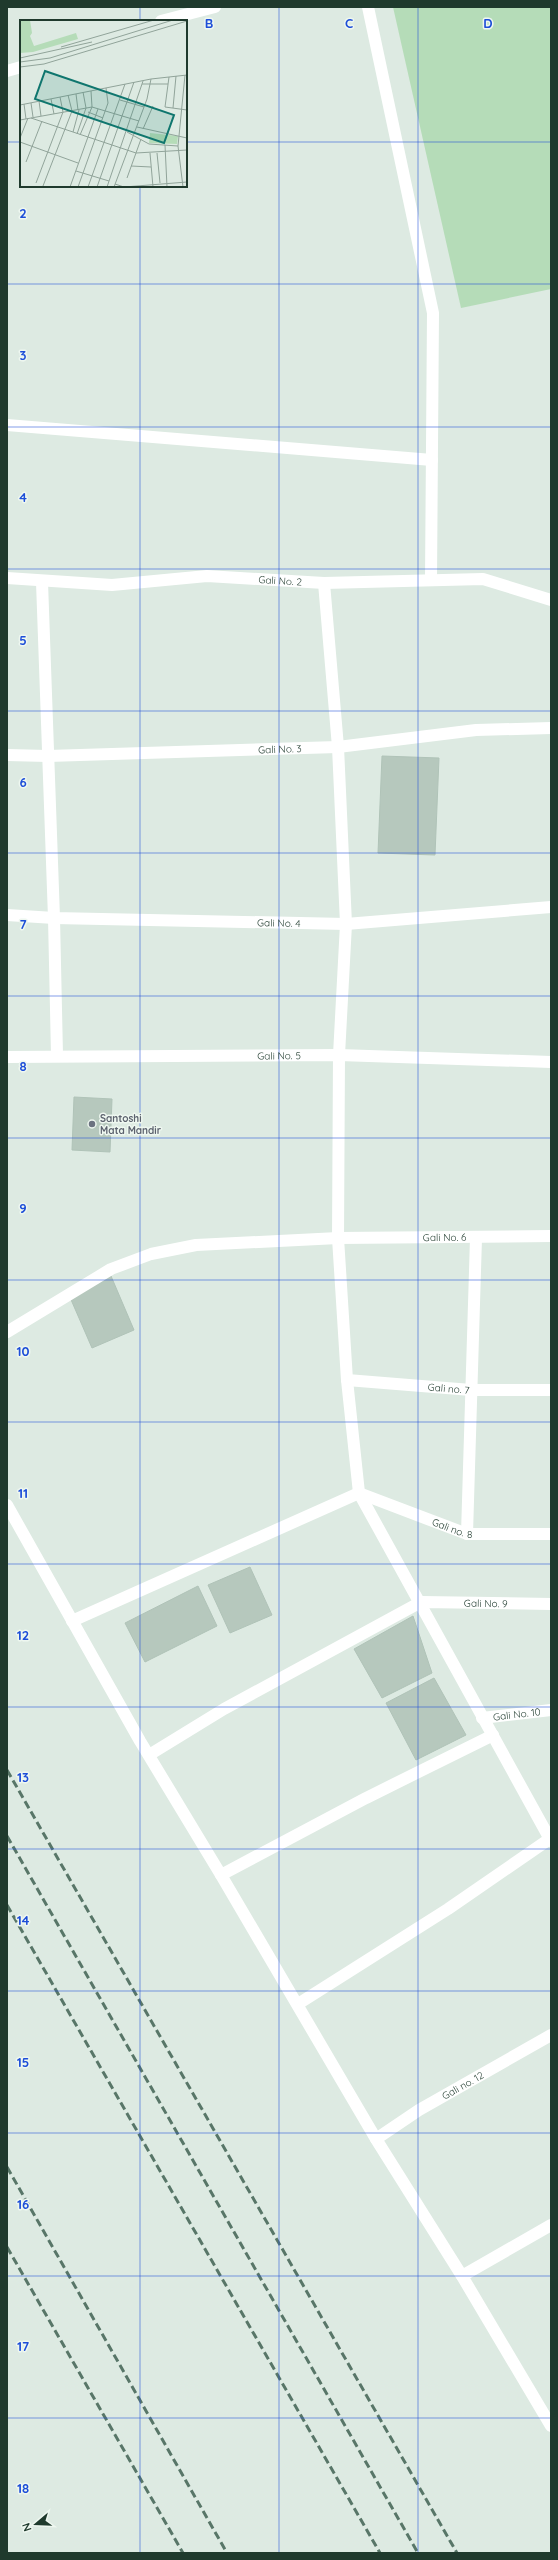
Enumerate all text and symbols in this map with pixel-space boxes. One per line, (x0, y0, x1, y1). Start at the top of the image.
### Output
text: B (205, 15, 213, 31)
text: C (345, 15, 353, 31)
text: D (483, 15, 493, 31)
inset map (20, 20, 187, 187)
text: 2 (19, 205, 27, 221)
text: 3 (20, 347, 27, 363)
text: 4 (19, 489, 27, 505)
street label: Gali No. 2 (258, 573, 303, 588)
text: 5 (19, 632, 27, 648)
street label: Gali No. 3 (258, 742, 302, 756)
text: 6 (19, 774, 27, 790)
text: 7 (19, 916, 27, 932)
street label: Gali No. 4 (257, 916, 301, 930)
street label: Gali No. 5 (257, 1049, 301, 1062)
text: 8 (19, 1058, 27, 1074)
place label: Santoshi Mata Mandir (100, 1112, 162, 1137)
marker: Santoshi Mata Mandir (87, 1119, 97, 1129)
text: 9 (19, 1200, 27, 1216)
street label: Gali No. 6 (423, 1230, 467, 1244)
text: 10 (16, 1343, 30, 1359)
street label: Gali no. 7 (427, 1380, 470, 1396)
text: 11 (18, 1485, 28, 1501)
street label: Gali no. 8 (430, 1515, 472, 1541)
street label: Gali No. 9 (464, 1596, 508, 1610)
text: 12 (17, 1627, 29, 1643)
street label: Gali No. 10 (492, 1705, 541, 1723)
text: 13 (17, 1769, 29, 1785)
text: 14 (17, 1912, 30, 1928)
text: 15 (17, 2054, 29, 2070)
street label: Gali no. 12 (439, 2068, 486, 2102)
text: 16 (17, 2196, 29, 2212)
text: 17 (17, 2338, 29, 2354)
text: 18 (17, 2480, 29, 2496)
north arrow (16, 2504, 56, 2544)
text: N (19, 2521, 34, 2533)

